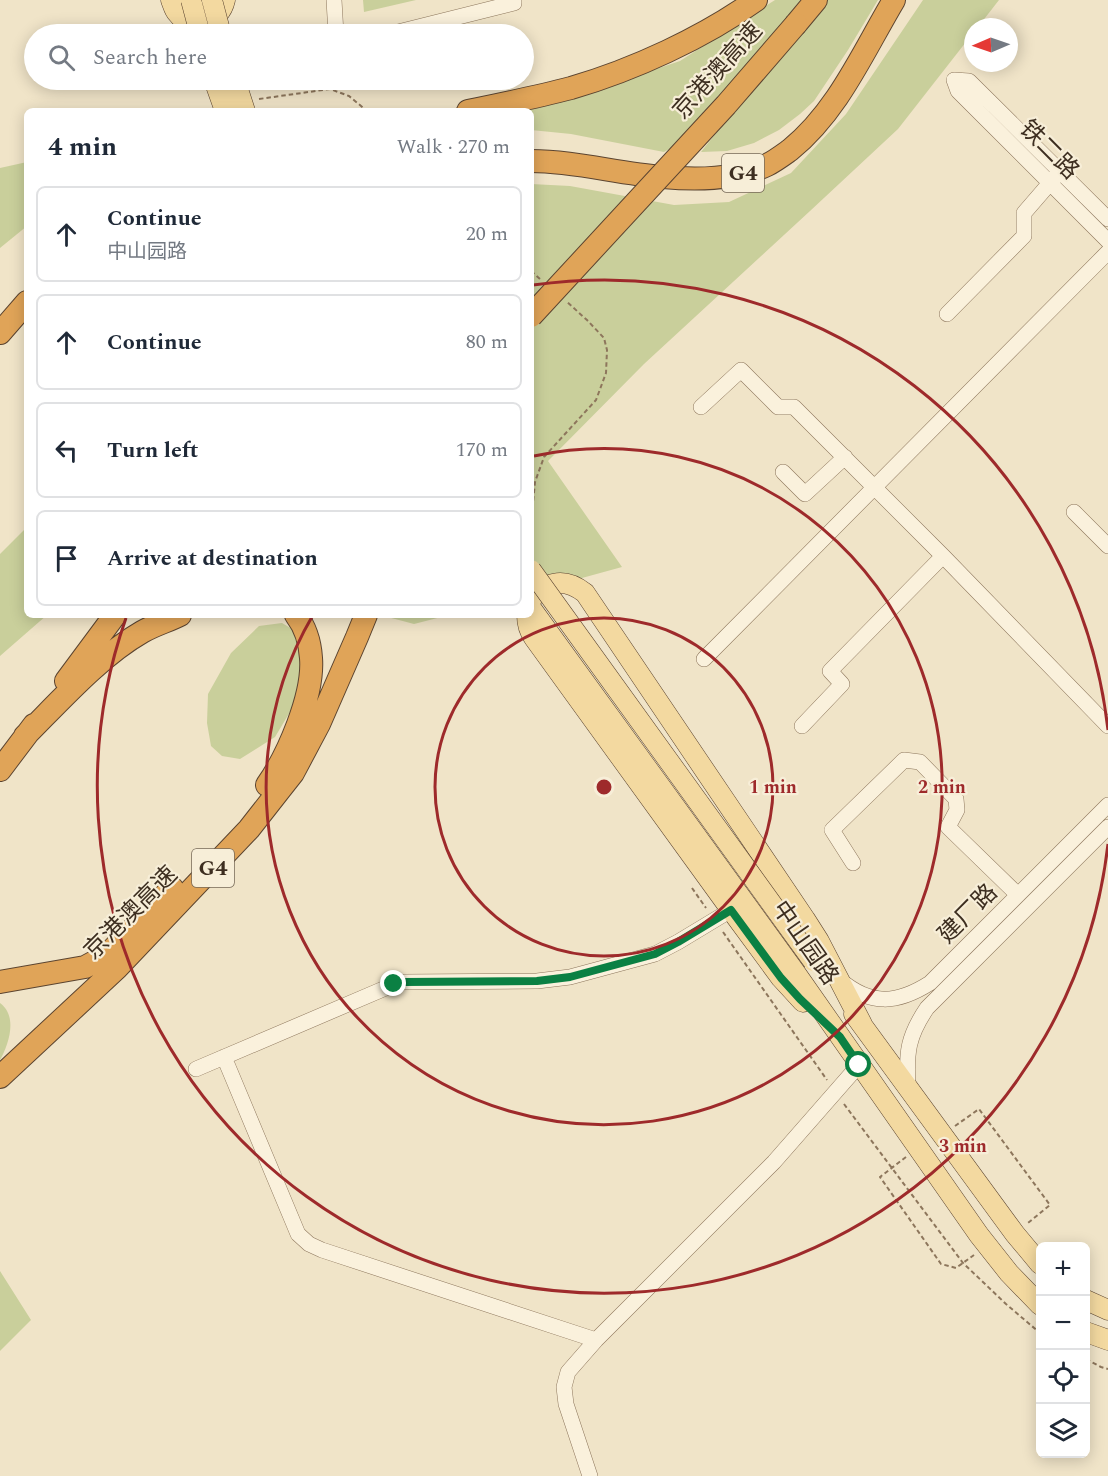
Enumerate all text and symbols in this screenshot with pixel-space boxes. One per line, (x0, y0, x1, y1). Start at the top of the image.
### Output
street label: 京港澳高速 (664, 14, 772, 128)
north arrow (964, 18, 1018, 72)
search box (24, 24, 534, 90)
icon: search (45, 41, 78, 74)
text: Search here (93, 41, 207, 74)
street label: 铁二路 (1011, 112, 1087, 188)
text: 4 min (48, 127, 117, 167)
text: Walk · 270 m (397, 132, 510, 162)
road number: G4 (722, 154, 764, 192)
text: Continue (107, 202, 202, 235)
icon: ahead (50, 218, 83, 251)
text: 20 m (466, 219, 508, 249)
text: 中山园路 (107, 237, 187, 267)
icon: ahead (50, 326, 83, 359)
text: Continue (107, 326, 202, 359)
text: 80 m (466, 327, 508, 357)
icon: left (50, 434, 83, 467)
text: Turn left (107, 434, 199, 467)
text: 170 m (456, 435, 508, 465)
icon: arrive (50, 542, 83, 575)
text: Arrive at destination (107, 542, 318, 575)
text: 1 min (749, 774, 797, 801)
text: 2 min (918, 774, 966, 801)
centre of rings (594, 777, 614, 797)
road number: G4 (192, 849, 234, 887)
street label: 京港澳高速 (76, 858, 186, 968)
street label: 建厂路 (930, 876, 1006, 952)
street label: 中山园路 (763, 893, 847, 993)
route end (380, 970, 406, 996)
route start (845, 1051, 871, 1077)
text: 3 min (939, 1133, 987, 1160)
map controls (1036, 1242, 1090, 1458)
button: + (1036, 1242, 1090, 1296)
button: − (1036, 1296, 1090, 1350)
button: locate (1036, 1350, 1090, 1404)
button: layers (1036, 1404, 1090, 1458)

